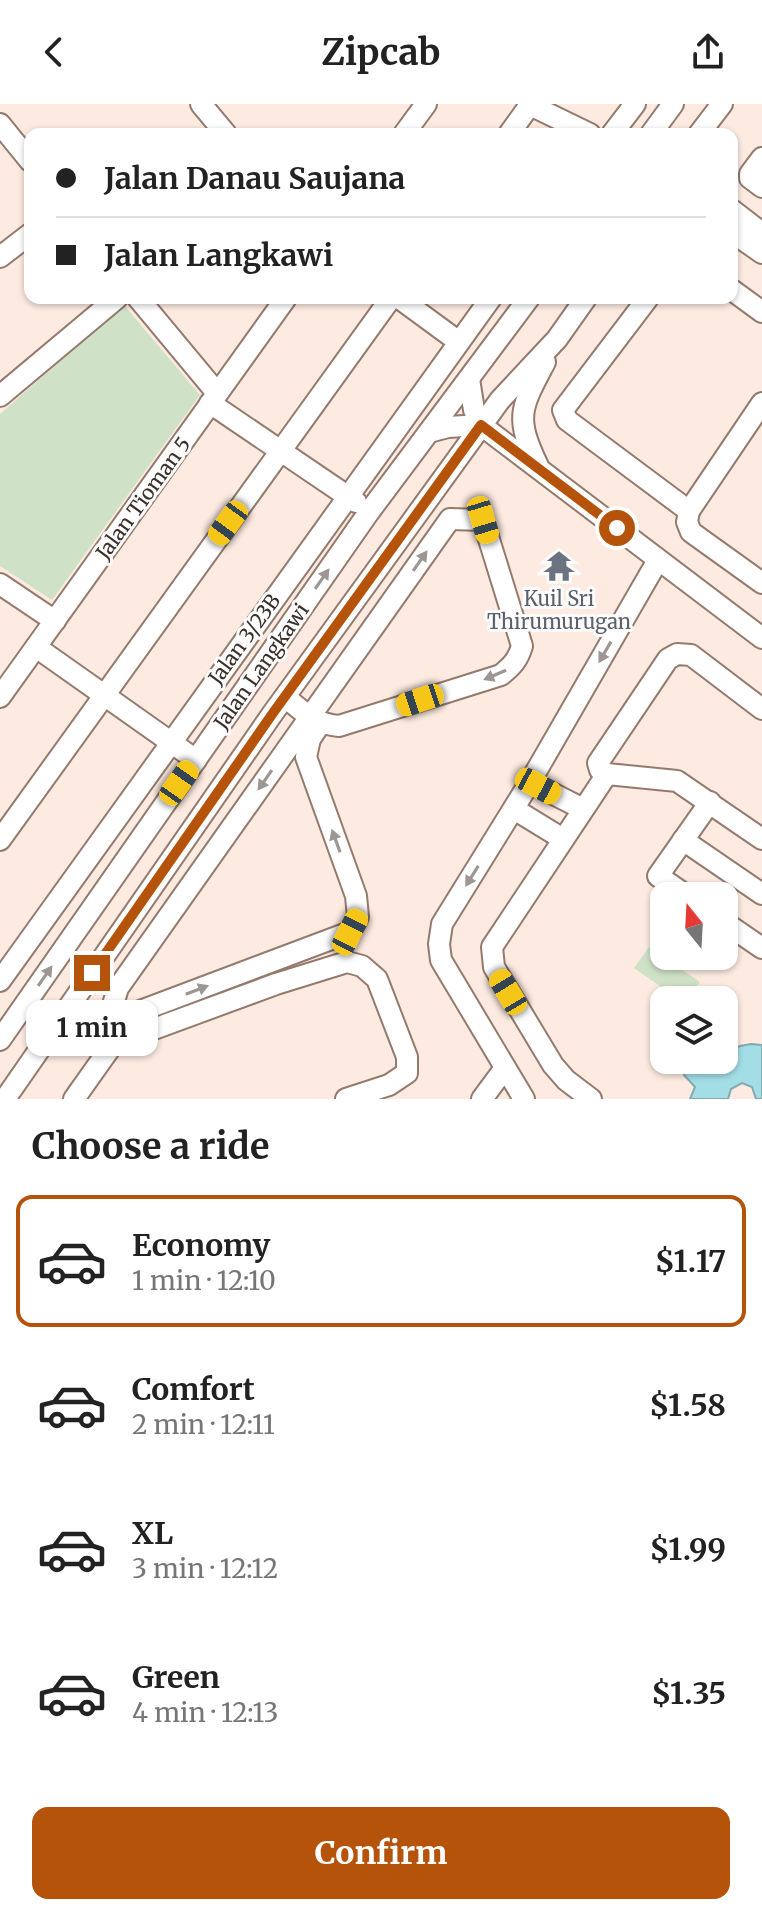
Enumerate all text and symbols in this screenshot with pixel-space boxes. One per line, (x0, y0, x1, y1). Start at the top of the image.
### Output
icon: back (32, 30, 76, 74)
text: Zipcab (322, 30, 440, 75)
icon: share (686, 30, 730, 74)
text: Jalan Danau Saujana (104, 159, 405, 197)
text: Jalan Langkawi (104, 236, 333, 274)
street label: Jalan Tioman 5 (90, 432, 196, 565)
car (465, 494, 501, 546)
car (204, 497, 252, 549)
route start (599, 510, 635, 546)
temple icon: Kuil Sri Thirumurugan (542, 549, 576, 583)
one-way arrow (412, 551, 427, 572)
one-way arrow (314, 569, 329, 590)
place label: Kuil Sri Thirumurugan (487, 586, 631, 634)
street label: Jalan 3/23B (202, 589, 285, 690)
street label: Jalan Langkawi (208, 598, 314, 735)
one-way arrow (598, 641, 612, 663)
one-way arrow (483, 669, 506, 682)
car (393, 681, 447, 719)
car (155, 756, 203, 810)
car (511, 764, 565, 808)
one-way arrow (257, 769, 273, 791)
one-way arrow (329, 829, 342, 853)
one-way arrow (466, 865, 480, 887)
north arrow (650, 882, 738, 970)
map controls (650, 882, 738, 1074)
car (328, 905, 372, 959)
route end (74, 955, 110, 991)
one-way arrow (37, 965, 52, 986)
car (485, 965, 531, 1019)
one-way arrow (185, 983, 209, 996)
button: layers (650, 986, 738, 1074)
callout: 1 min (26, 1001, 158, 1057)
text: 1 min (57, 1011, 127, 1044)
text: Choose a ride (32, 1124, 269, 1169)
icon: car (36, 1225, 108, 1297)
text: Economy (132, 1226, 270, 1264)
text: $1.17 (655, 1242, 726, 1280)
text: 1 min · 12:10 (132, 1264, 276, 1297)
icon: car (36, 1369, 108, 1441)
text: Comfort (132, 1370, 255, 1408)
text: $1.58 (649, 1386, 726, 1424)
text: 2 min · 12:11 (132, 1408, 275, 1441)
icon: car (36, 1513, 108, 1585)
text: XL (132, 1514, 173, 1552)
text: $1.99 (650, 1530, 726, 1568)
text: 3 min · 12:12 (132, 1552, 278, 1585)
icon: car (36, 1657, 108, 1729)
text: Green (132, 1658, 220, 1696)
text: $1.35 (651, 1674, 726, 1712)
text: 4 min · 12:13 (132, 1696, 278, 1729)
button: Confirm (32, 1807, 730, 1899)

